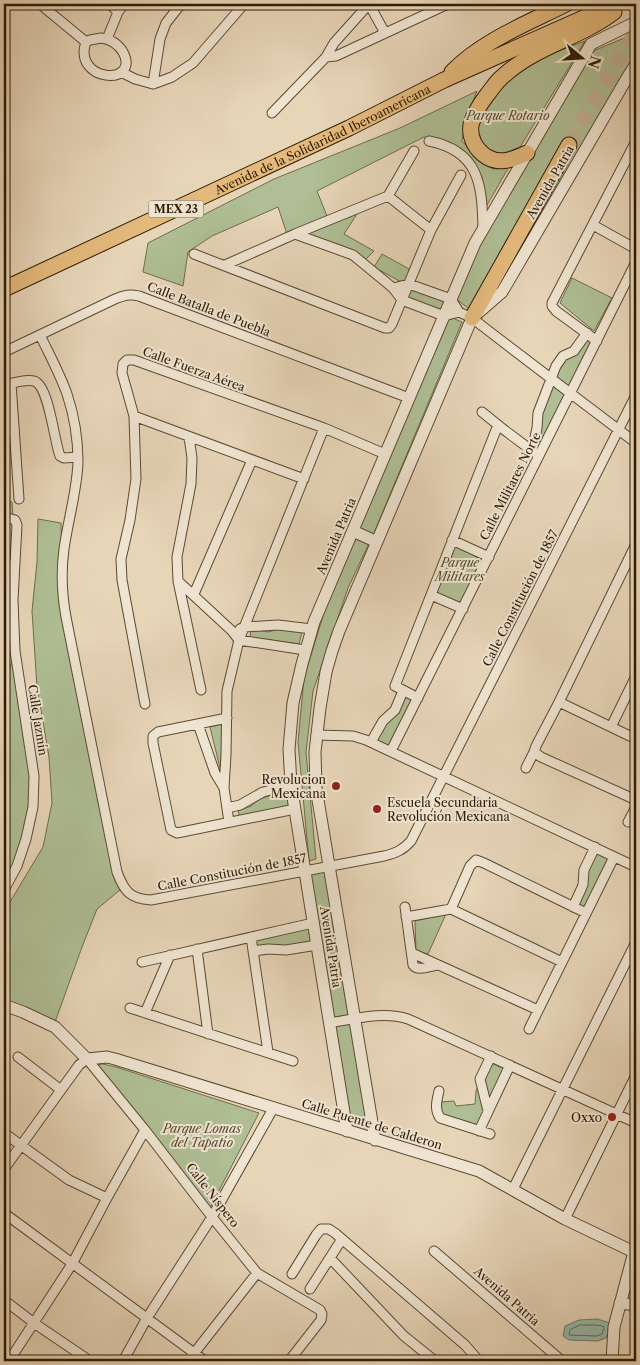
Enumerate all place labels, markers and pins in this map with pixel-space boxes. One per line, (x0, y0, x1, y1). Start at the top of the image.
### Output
place label: Revolucion Mexicana (261, 772, 327, 801)
marker: Revolucion Mexicana (330, 780, 342, 792)
place label: Escuela Secundaria Revolución Mexicana (387, 795, 511, 824)
marker: Escuela Secundaria Revolución Mexicana (371, 803, 383, 815)
place label: Oxxo (571, 1110, 602, 1125)
marker: Oxxo (606, 1111, 618, 1123)

